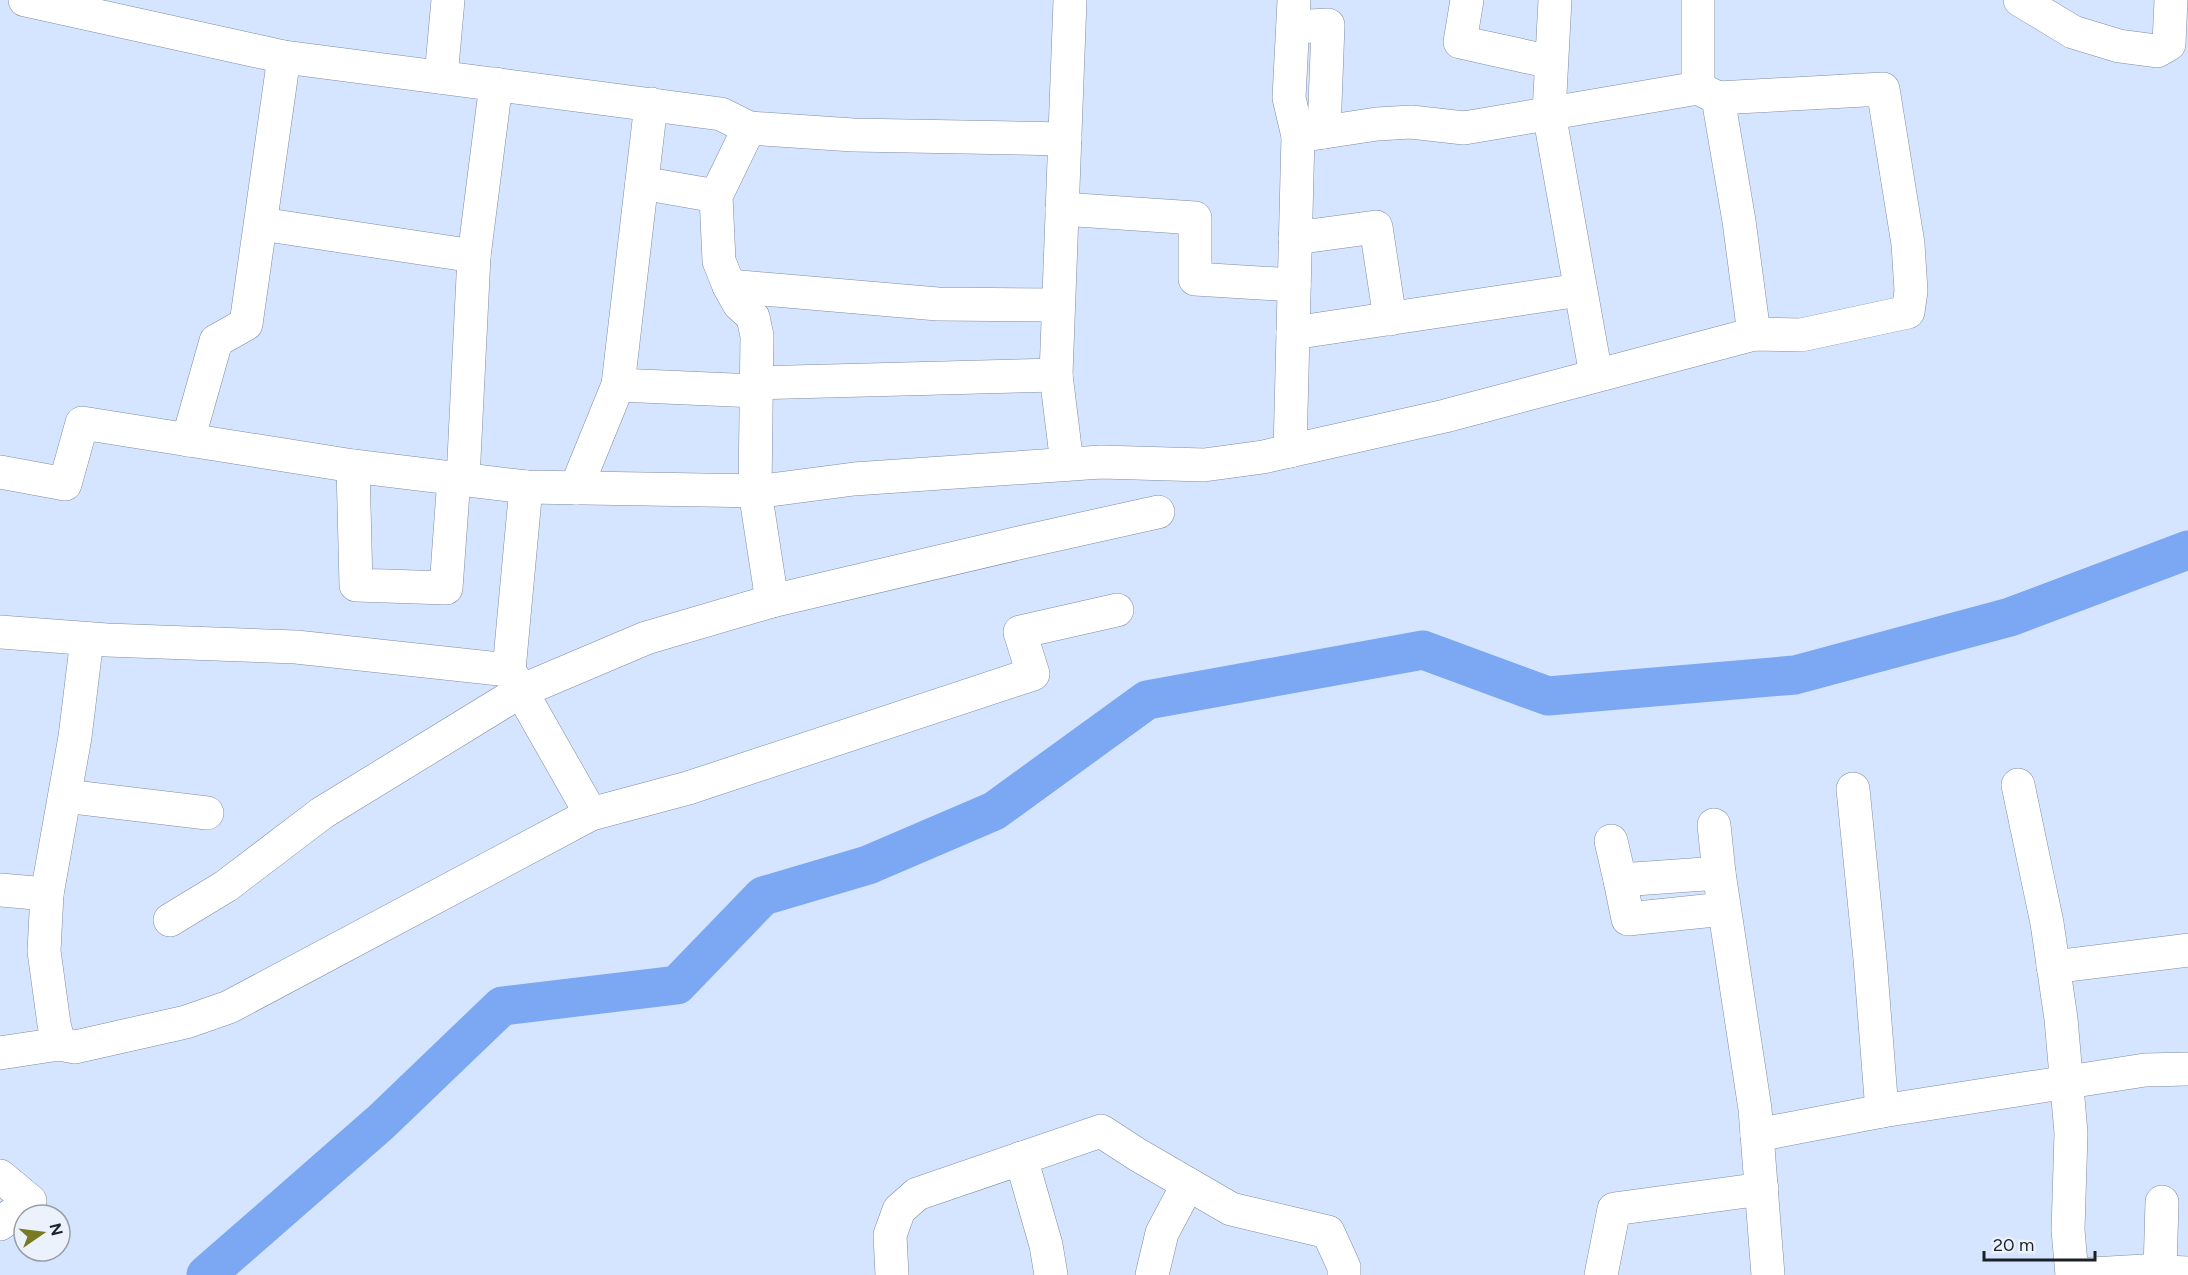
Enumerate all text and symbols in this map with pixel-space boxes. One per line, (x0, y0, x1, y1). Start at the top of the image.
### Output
north arrow (12, 1203, 72, 1263)
text: N (45, 1221, 67, 1238)
scale bar (1984, 1224, 2095, 1262)
text: 20 m (1993, 1234, 2034, 1256)

